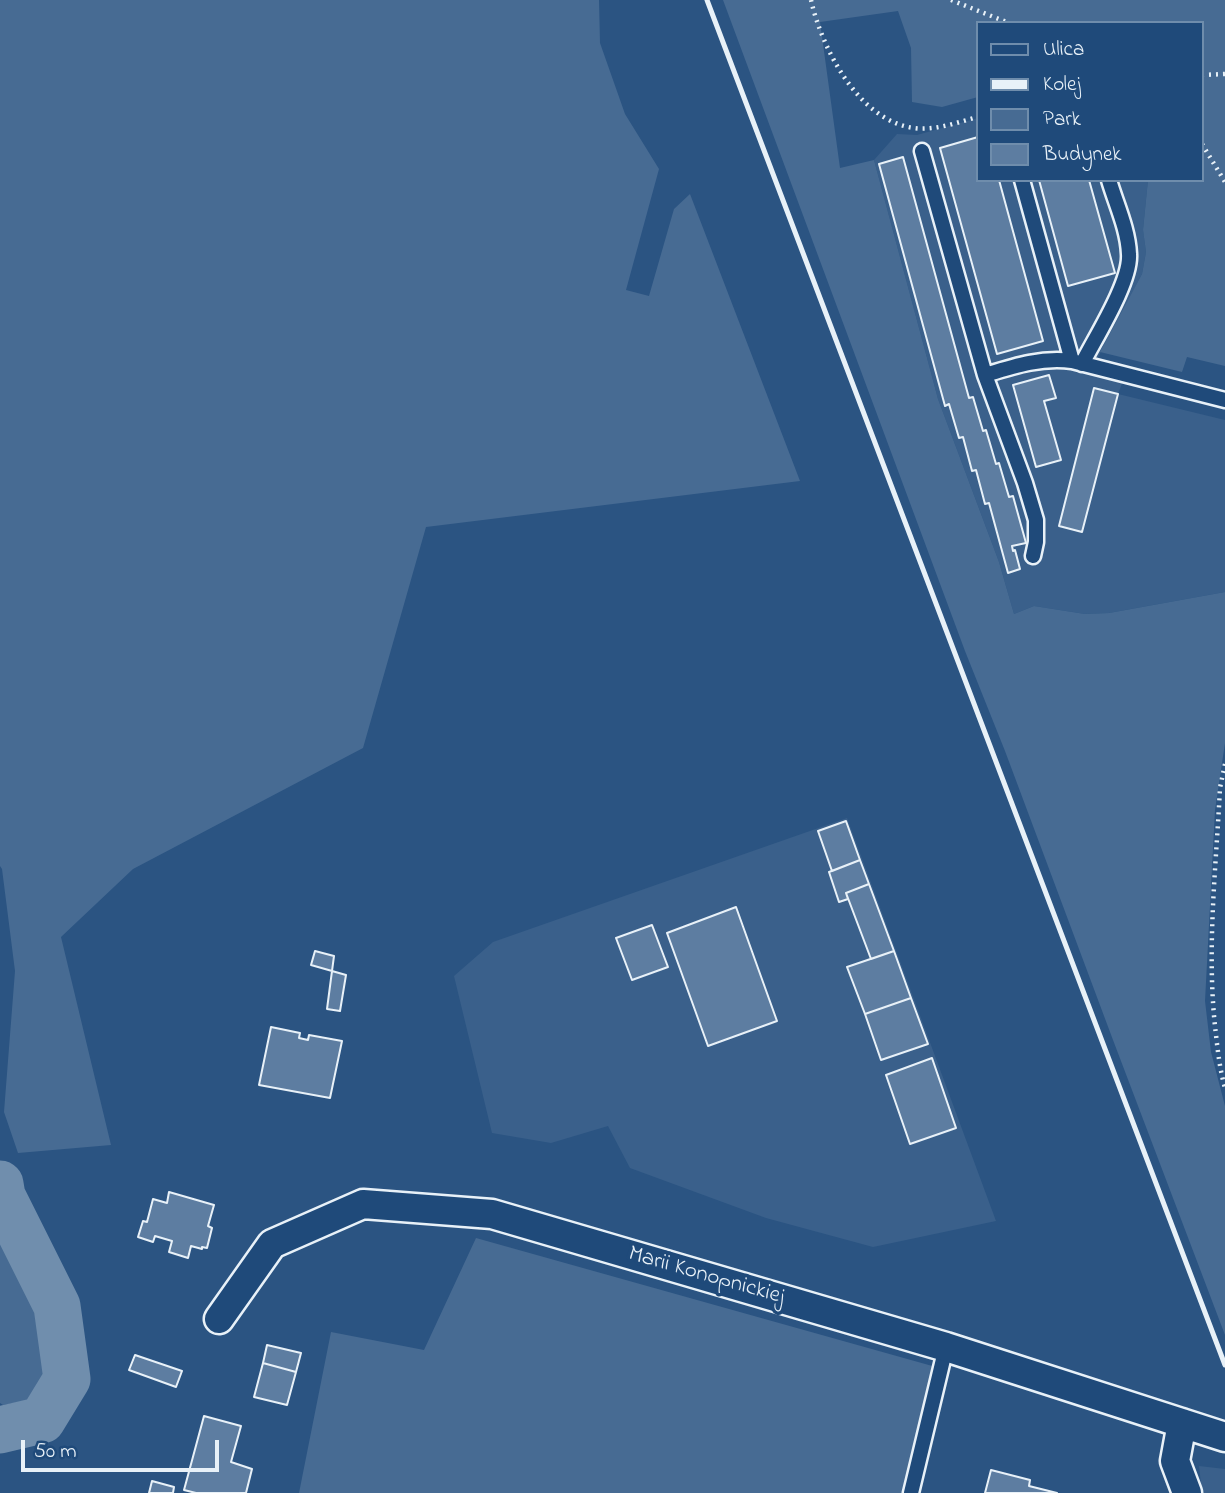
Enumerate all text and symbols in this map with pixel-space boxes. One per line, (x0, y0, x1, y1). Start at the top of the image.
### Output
legend (976, 21, 1204, 182)
text: Ulica (1043, 35, 1084, 65)
text: Kolej (1043, 70, 1081, 100)
text: Park (1043, 105, 1081, 135)
text: Budynek (1043, 140, 1122, 170)
street label: Marii Konopnickiej (625, 1242, 787, 1312)
scale bar (24, 1426, 222, 1470)
text: 50 m (34, 1437, 77, 1467)

